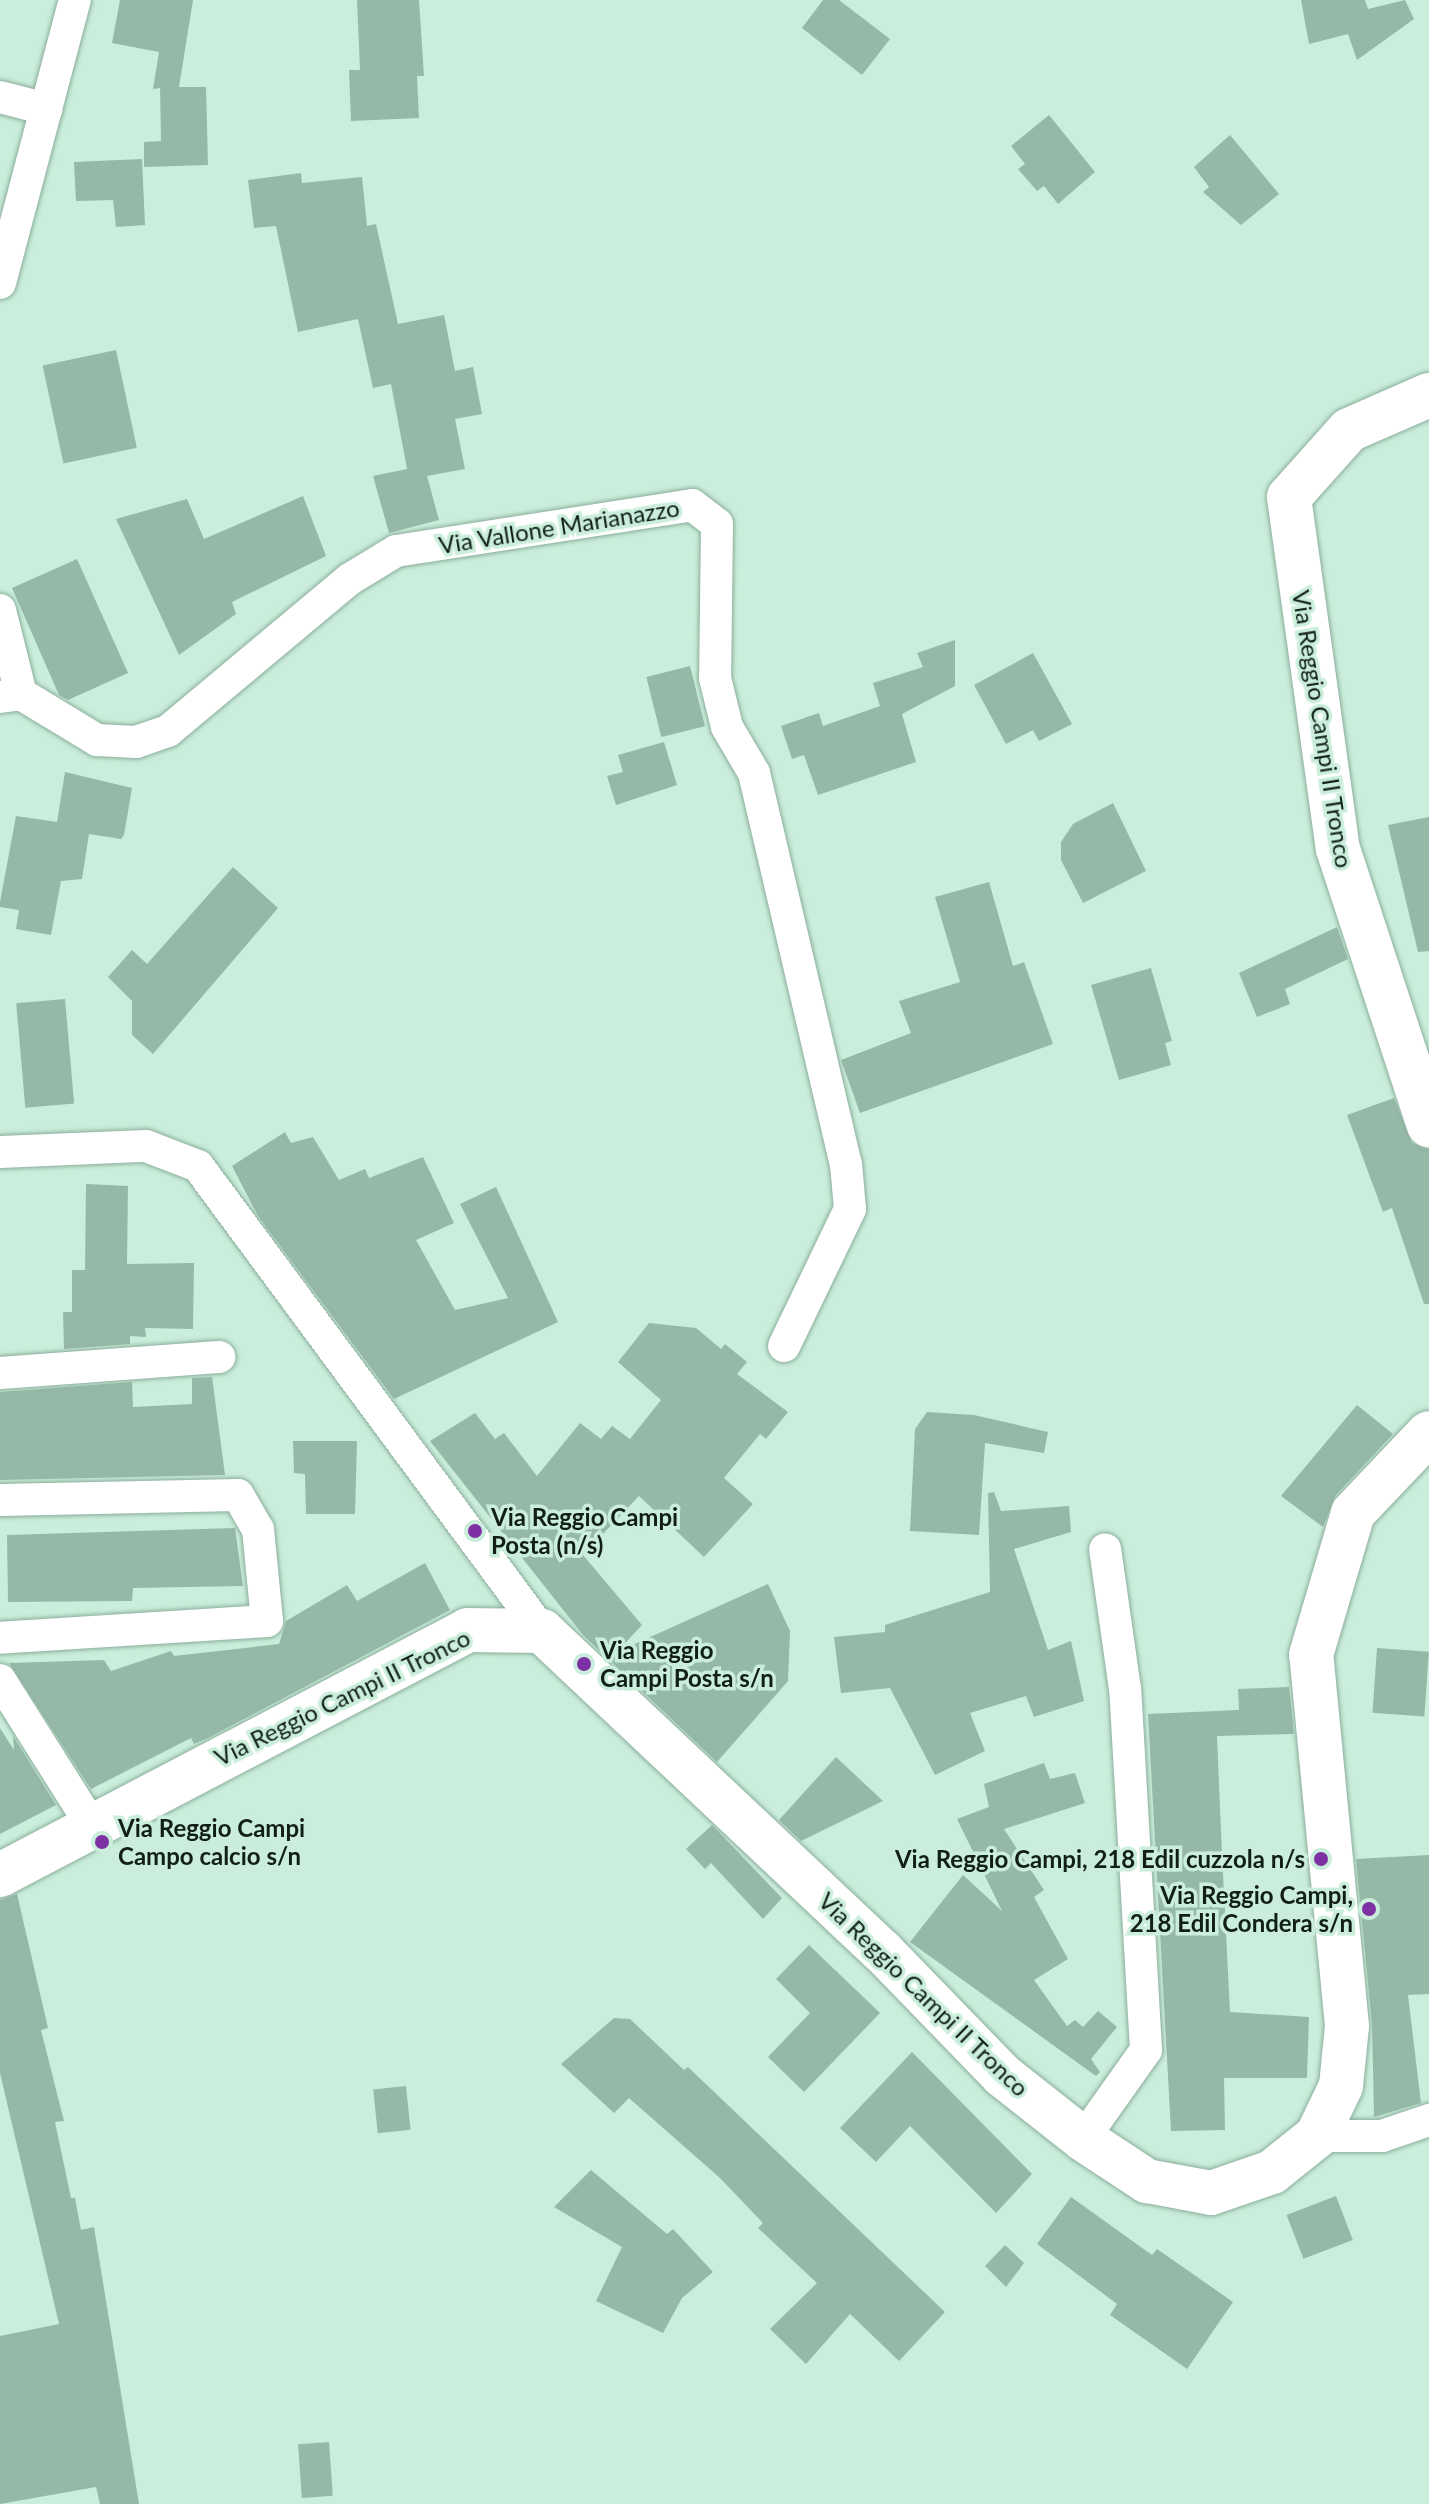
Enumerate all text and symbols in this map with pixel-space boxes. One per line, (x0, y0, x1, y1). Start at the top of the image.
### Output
street label: Via Vallone Marianazzo (436, 493, 682, 559)
street label: Via Reggio Campi II Tronco (1287, 588, 1359, 870)
place label: Via Reggio Campi Posta (n/s) (491, 1503, 678, 1559)
marker: Via Reggio Campi Posta (n/s) (466, 1522, 484, 1540)
street label: Via Reggio Campi II Tronco (209, 1622, 475, 1772)
place label: Via Reggio Campi Posta s/n (600, 1636, 774, 1692)
marker: Via Reggio Campi Posta s/n (575, 1655, 593, 1673)
place label: Via Reggio Campi Campo calcio s/n (118, 1814, 305, 1870)
marker: Via Reggio Campi Campo calcio s/n (93, 1833, 111, 1851)
place label: Via Reggio Campi, 218 Edil cuzzola n/s (895, 1845, 1305, 1873)
marker: Via Reggio Campi, 218 Edil cuzzola n/s (1312, 1850, 1330, 1868)
place label: Via Reggio Campi, 218 Edil Condera s/n (1130, 1881, 1353, 1937)
street label: Via Reggio Campi II Tronco (813, 1886, 1035, 2102)
marker: Via Reggio Campi, 218 Edil Condera s/n (1360, 1900, 1378, 1918)

